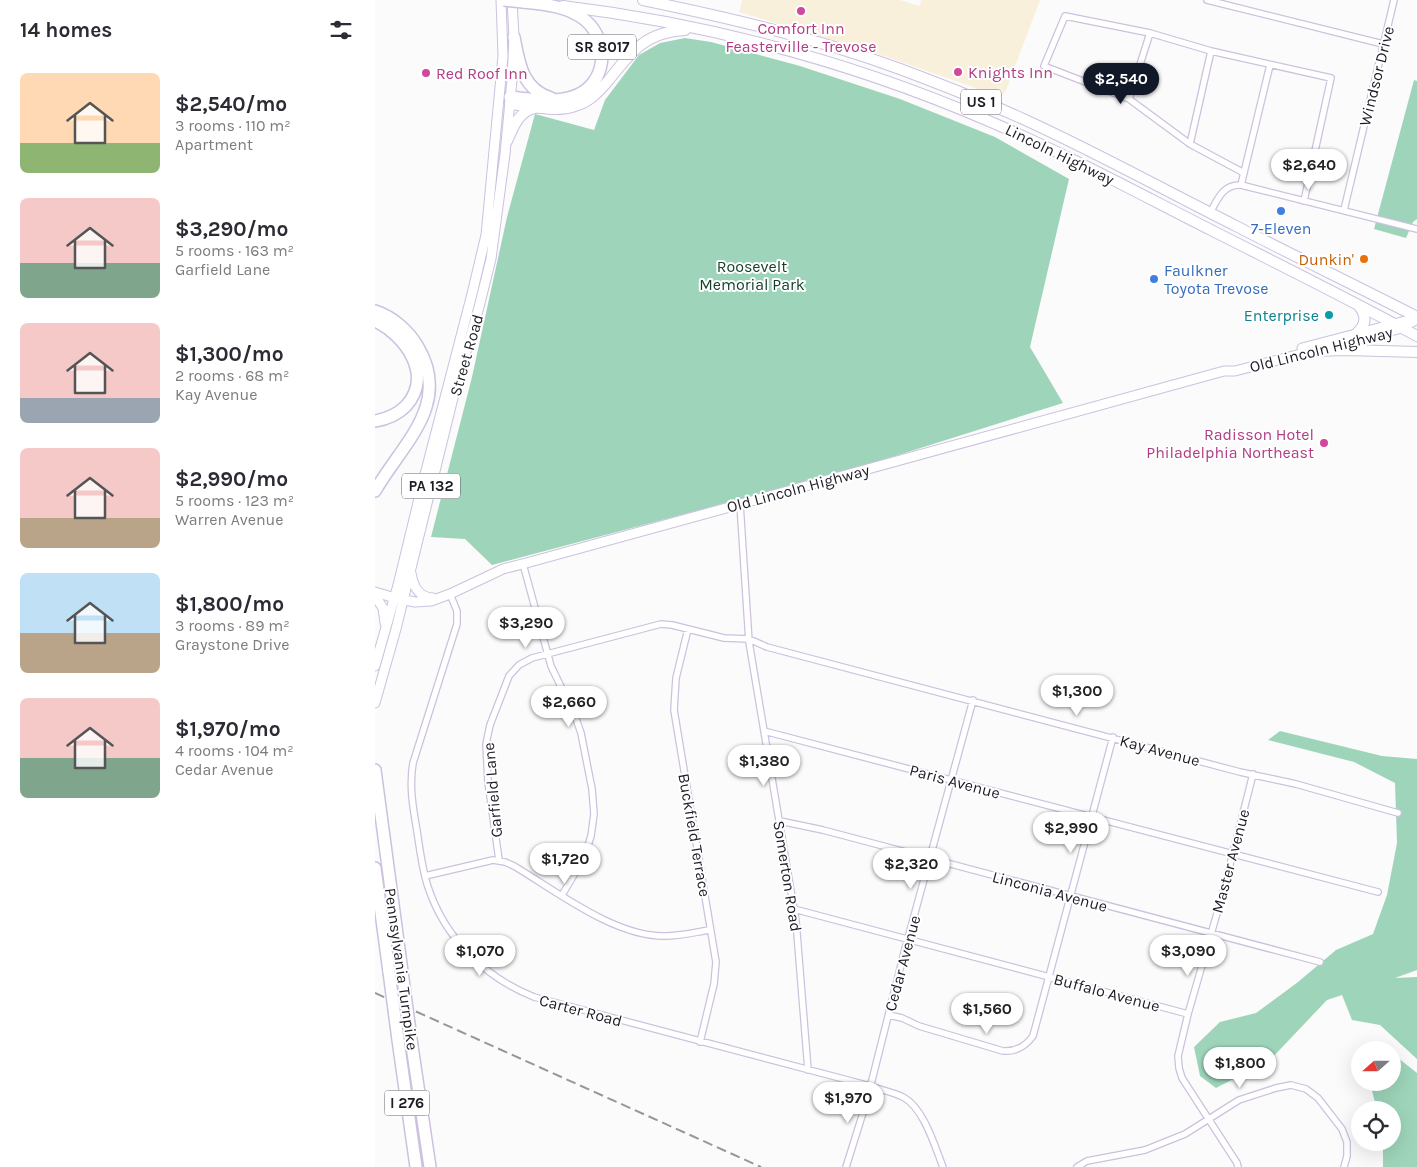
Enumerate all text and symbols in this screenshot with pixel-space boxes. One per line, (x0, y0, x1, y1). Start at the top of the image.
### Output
marker: Comfort Inn Feasterville - Trevose (795, 5, 807, 17)
icon: filters (327, 16, 355, 44)
text: 14 homes (20, 18, 112, 42)
place label: Comfort Inn Feasterville - Trevose (726, 19, 876, 56)
street label: Windsor Drive (1355, 24, 1398, 128)
road number: SR 8017 (568, 34, 636, 60)
pin: $2,540 (1080, 62, 1162, 105)
place label: Knights Inn (968, 63, 1053, 82)
place label: Red Roof Inn (436, 64, 528, 83)
marker: Knights Inn (952, 66, 964, 78)
marker: Red Roof Inn (420, 67, 432, 79)
text: $2,540 (1094, 69, 1148, 88)
road number: US 1 (961, 90, 1001, 114)
text: $2,540/mo (175, 92, 287, 116)
icon: home (60, 93, 120, 153)
text: 3 rooms · 110 m² (175, 116, 291, 135)
street label: Lincoln Highway (1002, 120, 1118, 189)
text: Apartment (175, 135, 253, 154)
pin: $2,640 (1268, 148, 1350, 191)
text: $2,640 (1282, 155, 1336, 174)
marker: 7-Eleven (1275, 205, 1287, 217)
text: $3,290/mo (175, 217, 288, 241)
icon: home (60, 218, 120, 278)
place label: 7-Eleven (1251, 219, 1311, 238)
text: 5 rooms · 163 m² (175, 241, 294, 260)
place label: Dunkin' (1298, 250, 1354, 269)
marker: Dunkin' (1358, 253, 1370, 265)
park label: Roosevelt Memorial Park (699, 257, 805, 294)
text: Garfield Lane (175, 260, 270, 279)
place label: Faulkner Toyota Trevose (1164, 261, 1269, 298)
marker: Faulkner Toyota Trevose (1148, 273, 1160, 285)
place label: Enterprise (1244, 306, 1319, 325)
marker: Enterprise (1323, 309, 1335, 321)
street label: Street Road (446, 312, 487, 398)
street label: Old Lincoln Highway (1248, 322, 1395, 376)
text: $1,300/mo (175, 342, 284, 366)
icon: home (60, 343, 120, 403)
text: 2 rooms · 68 m² (175, 366, 289, 385)
text: Kay Avenue (175, 385, 257, 404)
place label: Radisson Hotel Philadelphia Northeast (1146, 425, 1314, 462)
marker: Radisson Hotel Philadelphia Northeast (1318, 437, 1330, 449)
street label: Old Lincoln Highway (725, 460, 872, 517)
text: $2,990/mo (175, 467, 288, 491)
icon: home (60, 468, 120, 528)
road number: PA 132 (402, 474, 460, 498)
text: 5 rooms · 123 m² (175, 491, 294, 510)
text: Warren Avenue (175, 510, 284, 529)
text: $1,800/mo (175, 592, 284, 616)
icon: home (60, 593, 120, 653)
pin: $3,290 (485, 606, 567, 649)
text: $3,290 (499, 613, 553, 632)
text: 3 rooms · 89 m² (175, 616, 290, 635)
text: Graystone Drive (175, 635, 290, 654)
pin: $1,300 (1036, 674, 1118, 717)
text: $1,300 (1052, 681, 1102, 700)
pin: $2,660 (528, 686, 610, 728)
text: $2,660 (542, 692, 596, 711)
text: $1,970/mo (175, 717, 281, 741)
icon: home (60, 718, 120, 778)
street label: Kay Avenue (1118, 731, 1202, 770)
text: 4 rooms · 104 m² (175, 741, 294, 760)
street label: Garfield Lane (479, 742, 506, 838)
pin: $1,380 (723, 744, 805, 787)
text: $1,380 (738, 751, 790, 770)
text: Cedar Avenue (175, 760, 274, 779)
street label: Paris Avenue (907, 760, 1002, 803)
street label: Buckfield Terrace (674, 772, 715, 898)
street label: Master Avenue (1207, 807, 1254, 915)
pin: $2,990 (1030, 812, 1112, 854)
text: $2,990 (1044, 818, 1098, 837)
street label: Somerton Road (769, 819, 806, 933)
pin: $1,720 (524, 842, 606, 885)
pin: $2,320 (870, 848, 952, 890)
text: $1,720 (541, 849, 589, 868)
text: $2,320 (884, 854, 938, 873)
street label: Linconia Avenue (990, 867, 1110, 916)
street label: Pennsylvania Turnpike (381, 887, 422, 1051)
street label: Cedar Avenue (881, 913, 924, 1013)
pin: $1,070 (439, 934, 521, 977)
pin: $3,090 (1147, 934, 1229, 977)
text: $1,070 (456, 941, 504, 960)
text: $3,090 (1160, 941, 1216, 960)
street label: Buffalo Avenue (1052, 969, 1162, 1016)
street label: Carter Road (537, 990, 624, 1031)
pin: $1,560 (946, 992, 1028, 1035)
text: $1,560 (962, 999, 1012, 1018)
north arrow (1351, 1041, 1401, 1091)
map controls (1351, 1041, 1401, 1151)
pin: $1,800 (1199, 1046, 1281, 1089)
text: $1,800 (1214, 1053, 1266, 1072)
pin: $1,970 (807, 1082, 889, 1124)
text: $1,970 (824, 1088, 872, 1107)
road number: I 276 (385, 1090, 429, 1116)
button: locate (1351, 1101, 1401, 1151)

